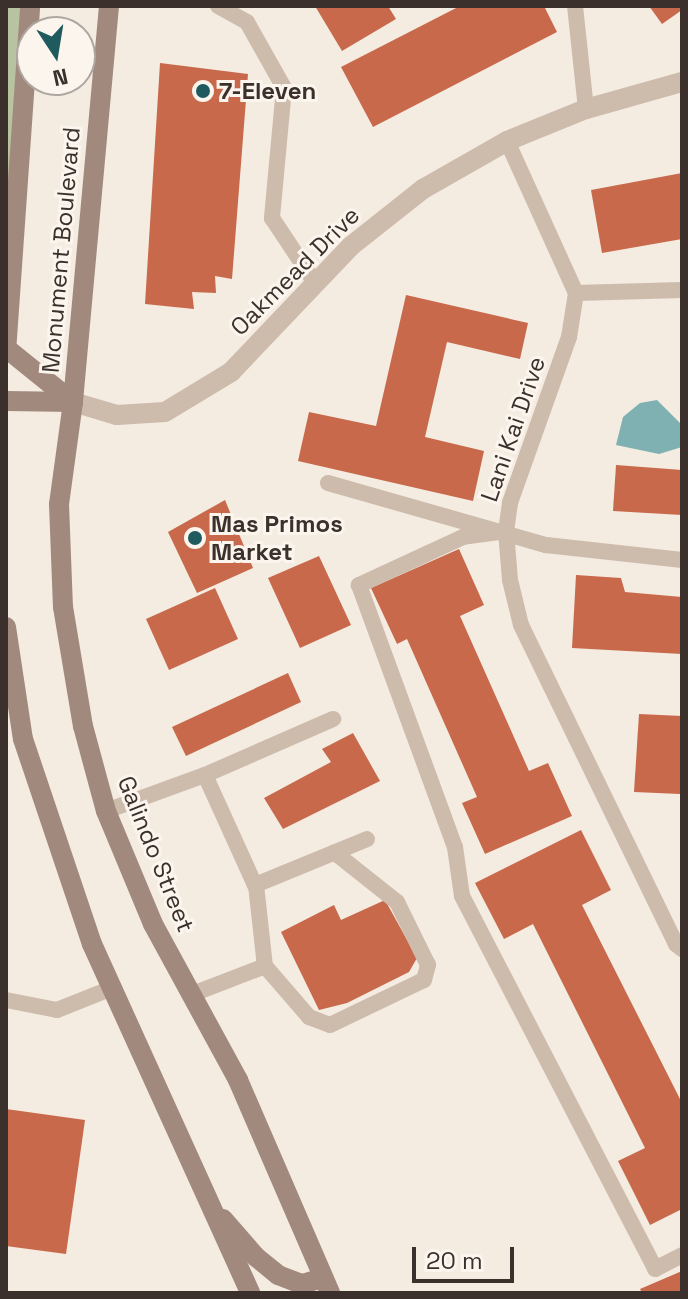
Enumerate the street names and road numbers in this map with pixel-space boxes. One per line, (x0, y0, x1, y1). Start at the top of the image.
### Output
street label: Monument Boulevard (36, 126, 86, 374)
street label: Oakmead Drive (225, 201, 365, 341)
street label: Lani Kai Drive (475, 353, 551, 505)
street label: Galindo Street (112, 772, 200, 936)

